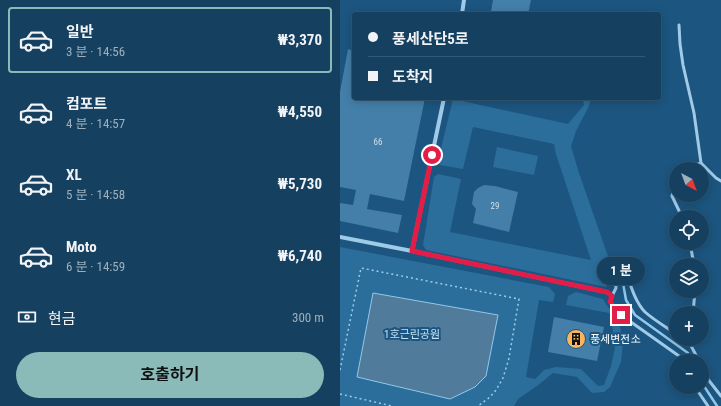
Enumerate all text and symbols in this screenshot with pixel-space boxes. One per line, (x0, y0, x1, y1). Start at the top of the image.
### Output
icon: car (18, 22, 54, 58)
text: 일반 (66, 23, 94, 41)
text: 풍세산단5로 (392, 30, 469, 48)
text: ₩3,370 (277, 31, 322, 49)
text: 3 분 · 14:56 (66, 44, 125, 59)
text: 도착지 (392, 68, 433, 86)
icon: car (18, 94, 54, 130)
text: 컴포트 (66, 95, 107, 113)
text: ₩4,550 (277, 103, 322, 121)
text: 4 분 · 14:57 (66, 116, 125, 131)
house number: 66 (374, 137, 382, 147)
route start (423, 146, 441, 164)
north arrow (669, 162, 709, 202)
map controls (669, 162, 709, 394)
icon: car (18, 166, 54, 202)
text: XL (66, 166, 82, 184)
text: ₩5,730 (277, 175, 322, 193)
text: 5 분 · 14:58 (66, 187, 125, 202)
house number: 29 (491, 201, 499, 211)
button: locate (669, 210, 709, 250)
icon: car (18, 238, 54, 274)
text: Moto (66, 238, 97, 256)
text: ₩6,740 (277, 247, 322, 265)
callout: 1 분 (597, 257, 645, 285)
button: layers (669, 258, 709, 298)
text: 6 분 · 14:59 (66, 259, 125, 274)
text: 1 분 (610, 263, 632, 278)
icon: cash (16, 306, 38, 328)
route end (612, 306, 630, 324)
button: + (669, 306, 709, 346)
text: 현금 (48, 310, 76, 328)
text: 300 m (292, 310, 324, 325)
park label: 1호근린공원 (384, 328, 440, 341)
building icon: 풍세변전소 (565, 328, 587, 350)
place label: 풍세변전소 (590, 333, 641, 346)
button: 호출하기 (16, 352, 324, 398)
button: − (669, 354, 709, 394)

